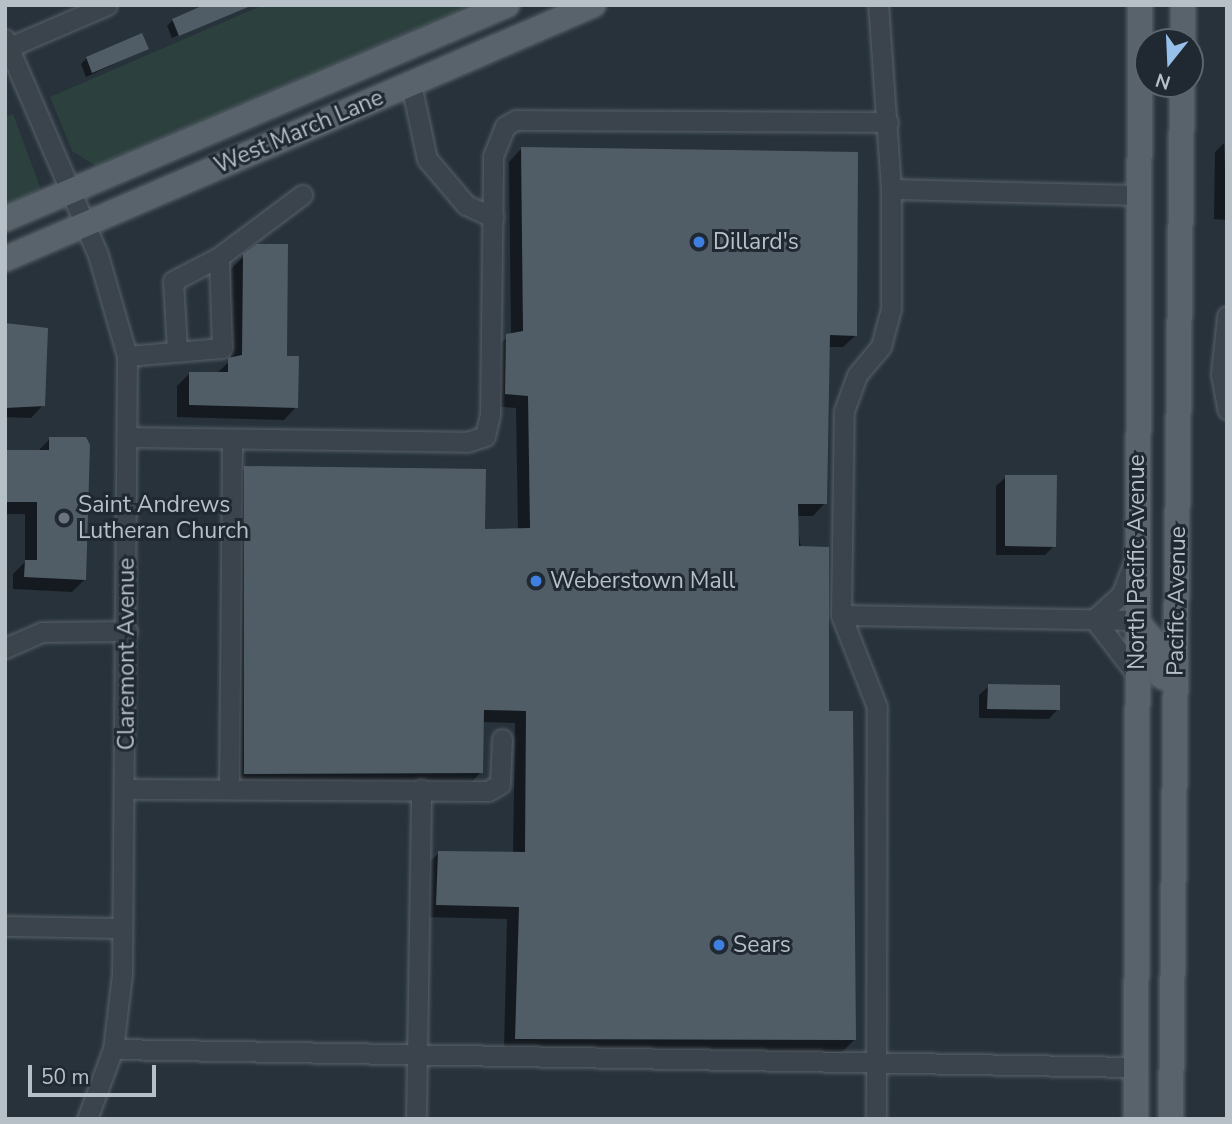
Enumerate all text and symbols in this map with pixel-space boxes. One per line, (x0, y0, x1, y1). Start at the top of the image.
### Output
north arrow (1134, 28, 1204, 98)
text: N (1152, 67, 1174, 96)
street label: West March Lane (210, 84, 388, 180)
place label: Dillard's (713, 228, 799, 256)
marker: Dillard's (691, 234, 707, 250)
street label: North Pacific Avenue (1123, 454, 1151, 670)
place label: Saint Andrews Lutheran Church (78, 491, 249, 545)
marker: Saint Andrews Lutheran Church (56, 510, 72, 526)
street label: Pacific Avenue (1162, 526, 1192, 676)
street label: Claremont Avenue (113, 558, 141, 750)
place label: Weberstown Mall (550, 567, 735, 595)
marker: Weberstown Mall (528, 573, 544, 589)
place label: Sears (733, 931, 791, 959)
marker: Sears (711, 937, 727, 953)
scale bar (32, 1050, 159, 1094)
text: 50 m (41, 1063, 90, 1091)

